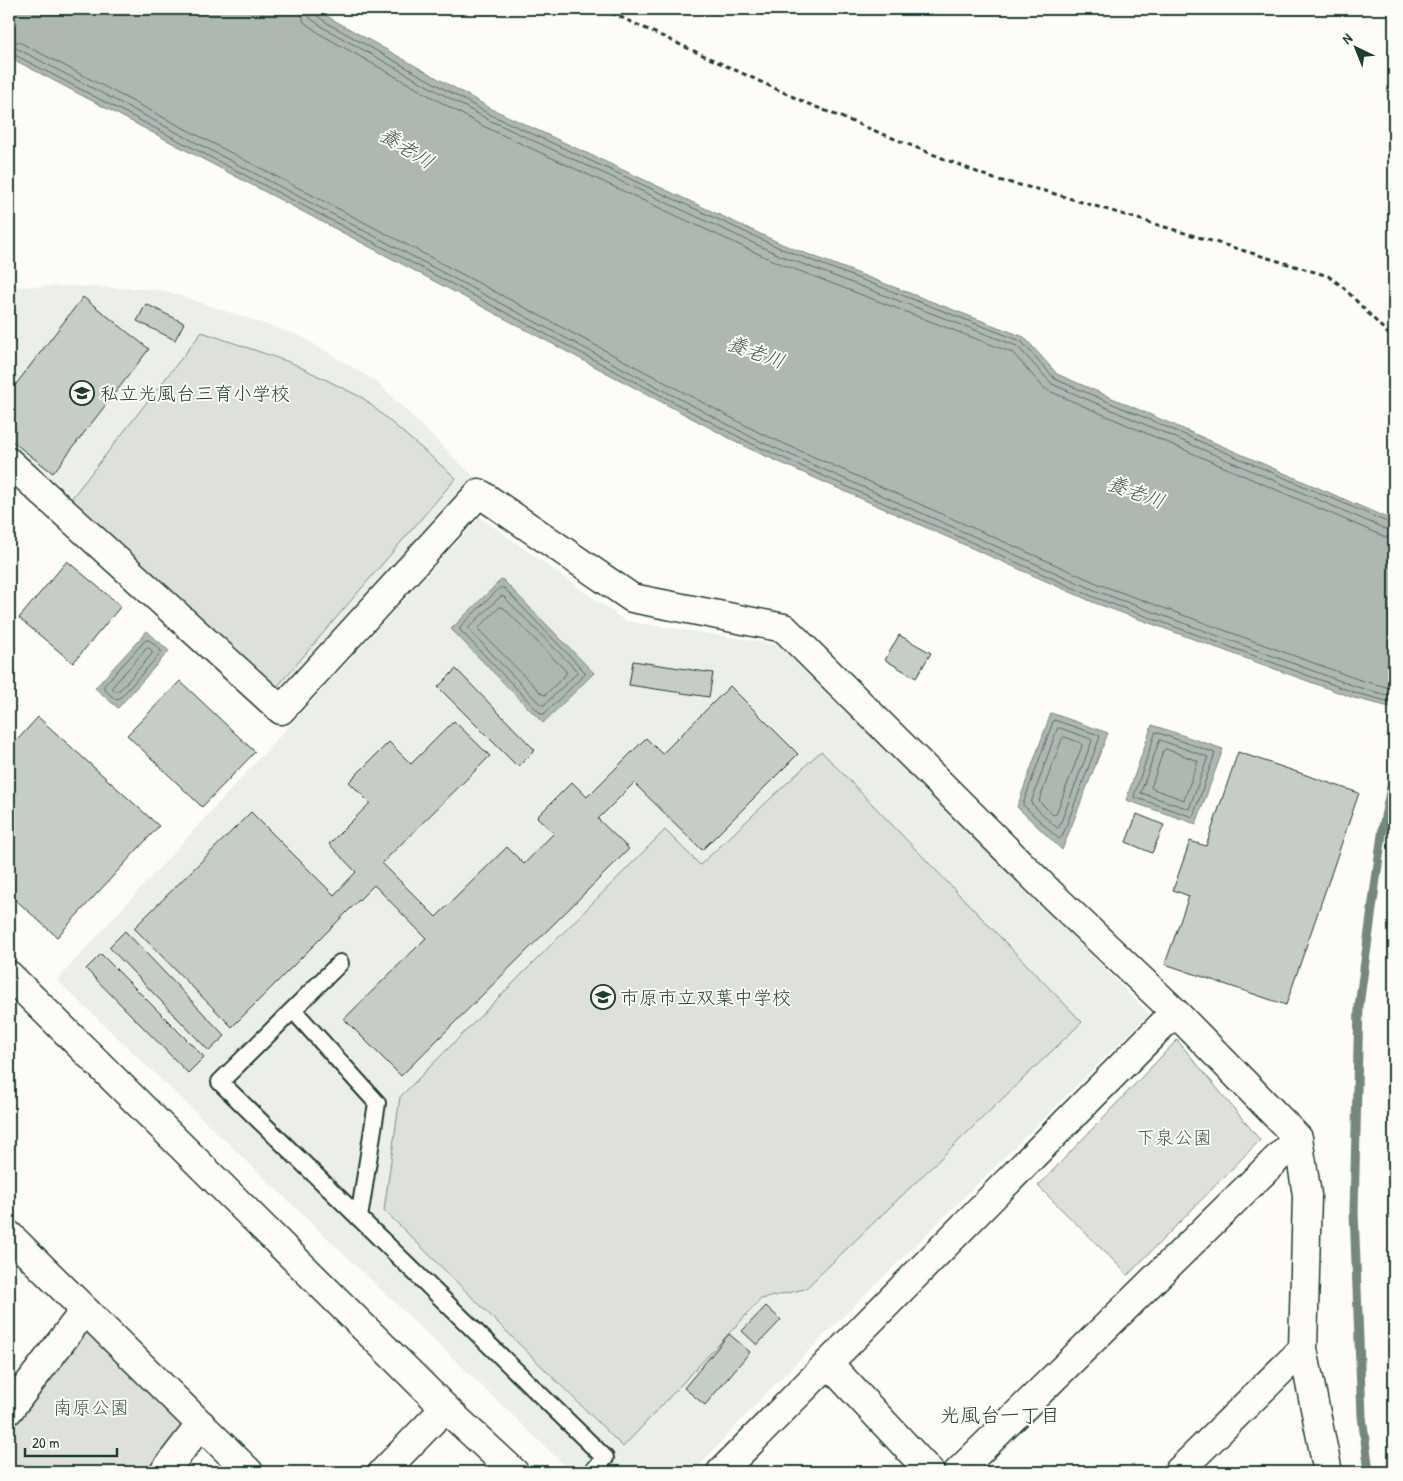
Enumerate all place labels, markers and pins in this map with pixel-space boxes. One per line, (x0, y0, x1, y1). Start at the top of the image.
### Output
school or university icon: 私立光風台三育小学校 (69, 380, 95, 406)
place label: 私立光風台三育小学校 (100, 380, 290, 406)
school or university icon: 市原市立双葉中学校 (590, 984, 616, 1010)
place label: 市原市立双葉中学校 (620, 984, 791, 1010)

